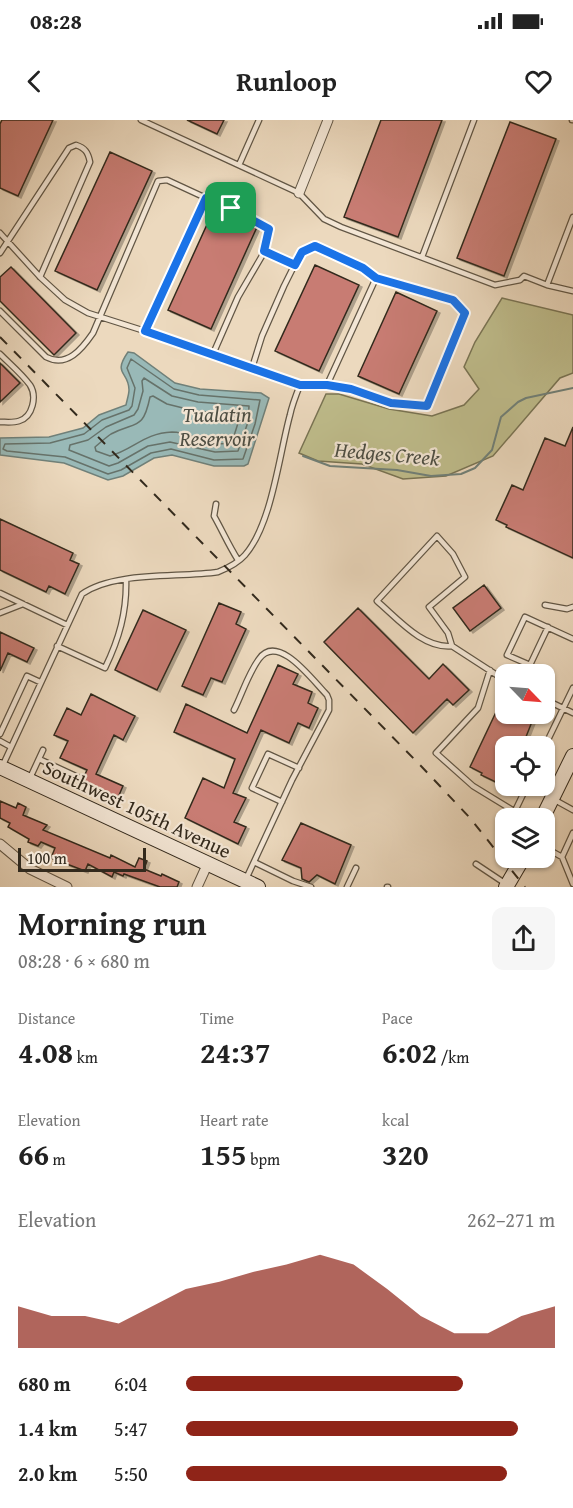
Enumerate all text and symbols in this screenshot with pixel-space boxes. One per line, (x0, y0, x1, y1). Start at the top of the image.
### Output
text: 08:28 (30, 5, 82, 37)
text: Runloop (236, 61, 337, 101)
icon: back (18, 65, 51, 98)
icon: heart (522, 65, 555, 98)
pin (205, 182, 256, 233)
icon: arrive (214, 191, 247, 224)
water label: Tualatin Reservoir (178, 399, 256, 454)
water label: Hedges Creek (332, 433, 441, 474)
north arrow (495, 664, 555, 724)
map controls (495, 664, 555, 868)
button: locate (495, 736, 555, 796)
street label: Southwest 105th Avenue (38, 752, 236, 865)
button: layers (495, 808, 555, 868)
scale bar (18, 845, 146, 872)
text: 100 m (27, 846, 67, 870)
text: Morning run (18, 899, 207, 947)
button: share (492, 907, 555, 970)
text: 08:28 · 6 × 680 m (18, 946, 150, 975)
text: Distance (18, 1006, 75, 1030)
text: Time (200, 1006, 234, 1030)
text: Pace (382, 1006, 413, 1030)
text: 4.08 (18, 1030, 73, 1074)
text: 24:37 (200, 1030, 271, 1074)
text: 6:02 (382, 1030, 437, 1074)
text: km (73, 1045, 98, 1069)
text: /km (437, 1045, 469, 1069)
text: Elevation (18, 1108, 81, 1132)
text: Heart rate (200, 1108, 269, 1132)
text: kcal (382, 1108, 409, 1132)
text: 66 (18, 1132, 49, 1176)
text: 155 (200, 1132, 247, 1176)
text: 320 (382, 1132, 429, 1176)
text: m (49, 1147, 66, 1171)
text: bpm (247, 1147, 280, 1171)
text: Elevation (18, 1205, 96, 1234)
text: 262–271 m (467, 1205, 555, 1234)
text: 680 m (18, 1369, 71, 1398)
text: 6:04 (114, 1369, 148, 1398)
text: 1.4 km (18, 1414, 77, 1443)
text: 5:47 (114, 1414, 148, 1443)
text: 2.0 km (18, 1459, 77, 1488)
text: 5:50 (114, 1459, 148, 1488)

